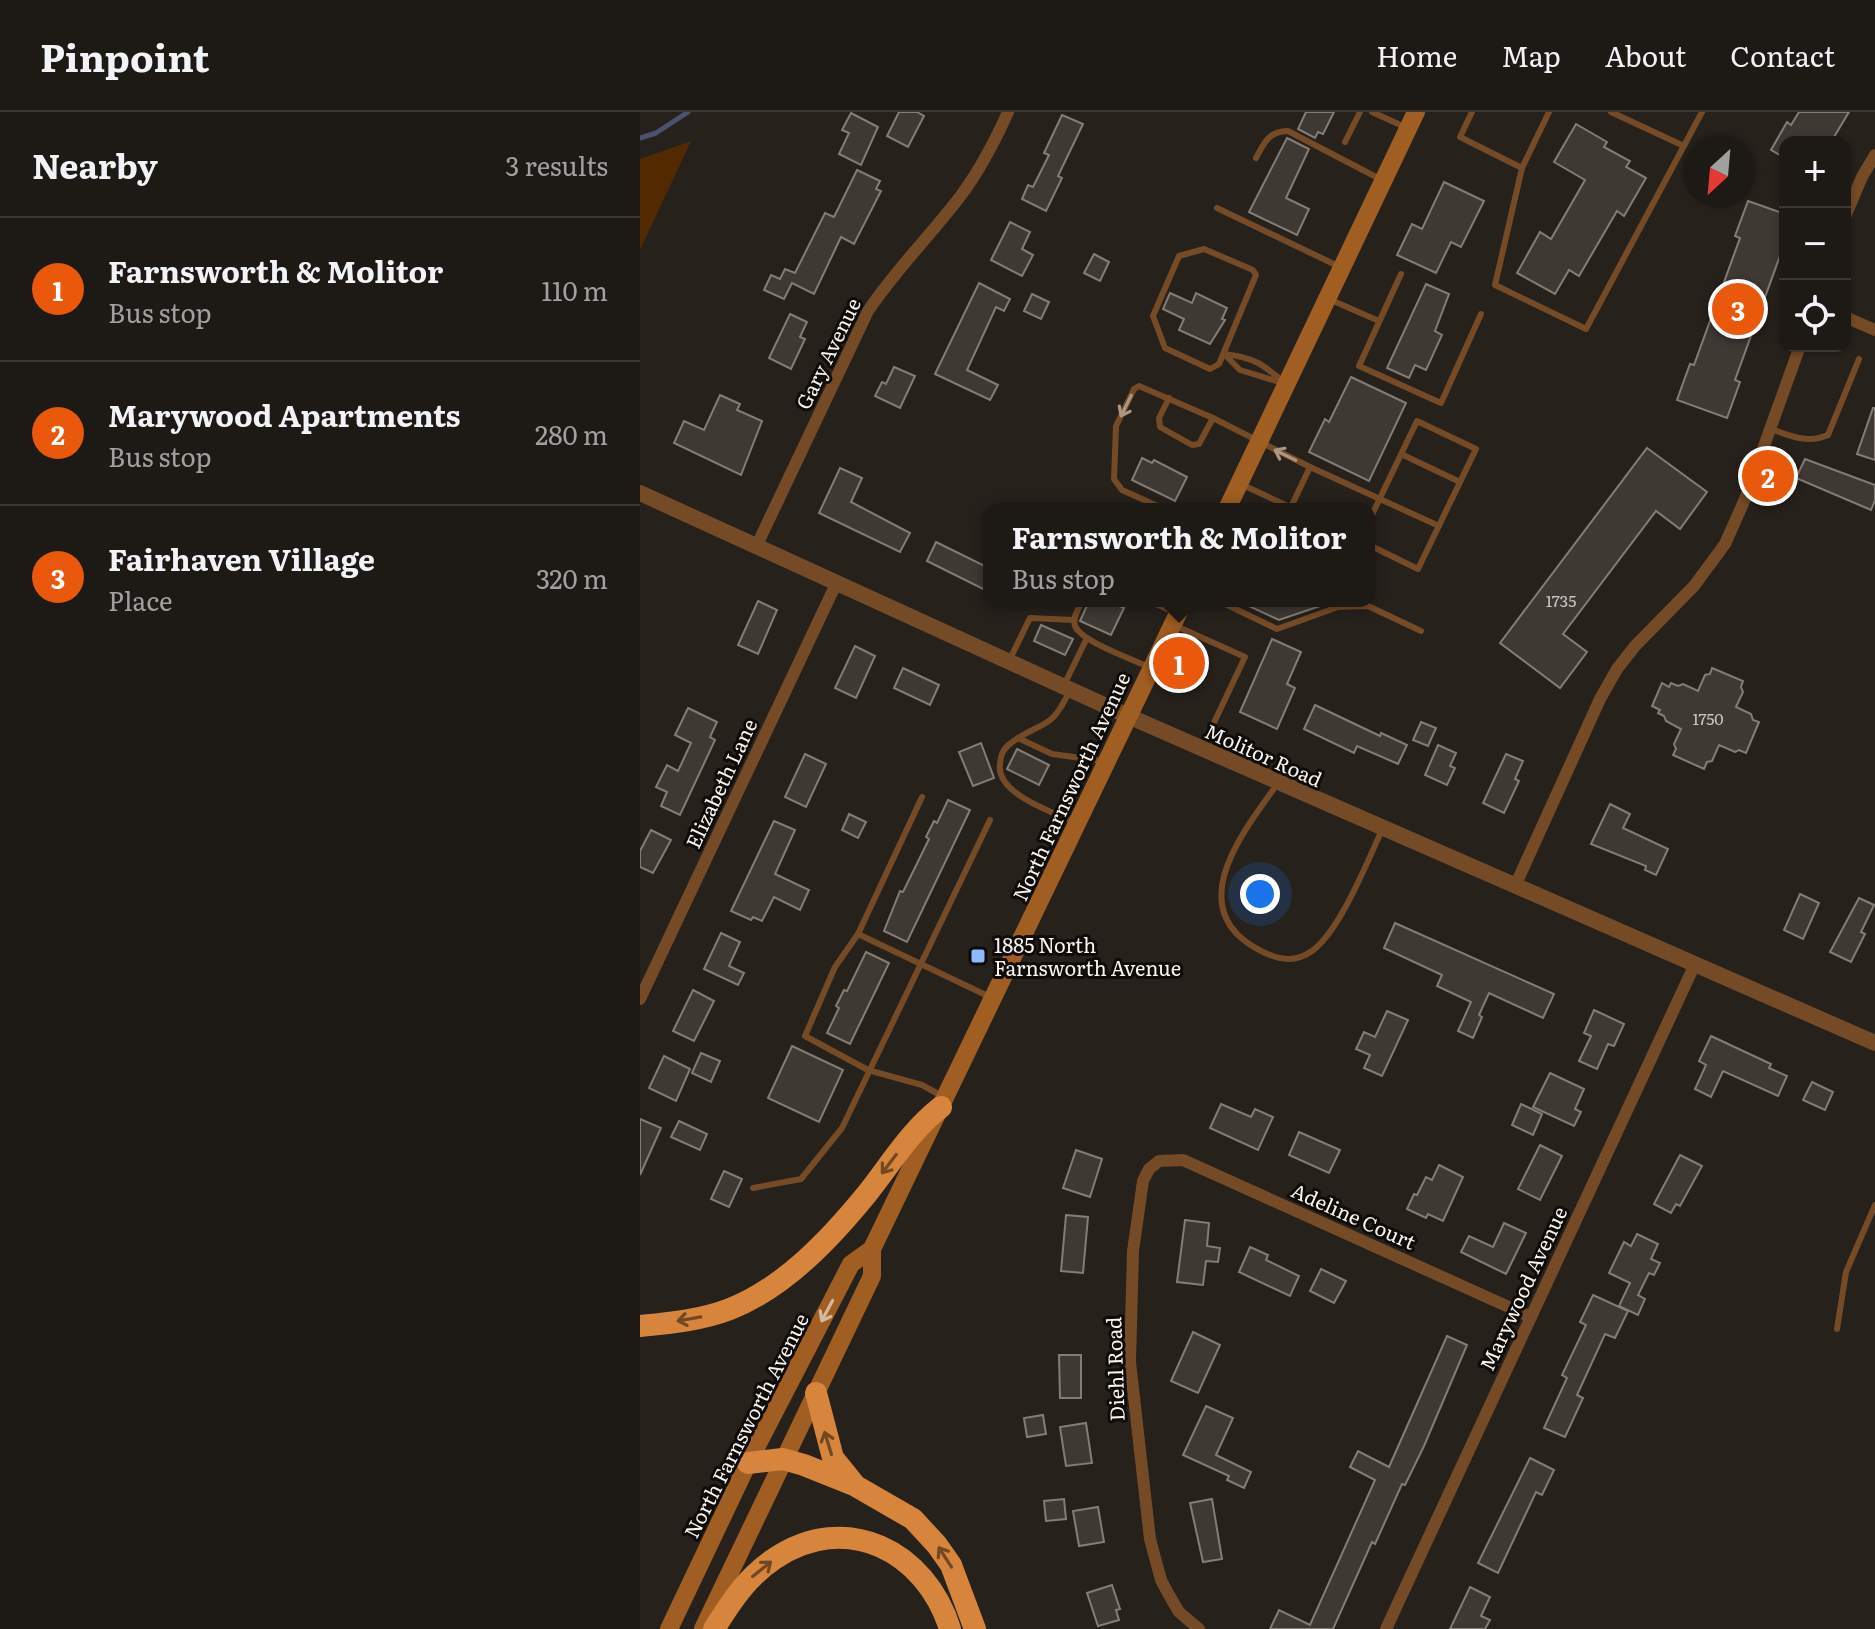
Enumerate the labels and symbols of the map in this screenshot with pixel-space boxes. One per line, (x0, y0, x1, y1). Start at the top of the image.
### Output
north arrow (1683, 136, 1755, 208)
pin: 3 (1712, 279, 1764, 339)
street label: Gary Avenue (787, 292, 867, 414)
one-way arrow (1118, 394, 1133, 418)
pin: 2 (1742, 446, 1794, 506)
one-way arrow (1273, 447, 1297, 462)
house number: 1735 (1546, 588, 1576, 612)
pin: 1 (1153, 633, 1205, 693)
street label: North Farnsworth Avenue (1004, 667, 1136, 905)
house number: 1750 (1692, 706, 1724, 730)
street label: Elizabeth Lane (677, 713, 763, 853)
street label: Molitor Road (1201, 715, 1327, 793)
your location (1240, 874, 1280, 914)
place label: 1885 North Farnsworth Avenue (994, 929, 1181, 982)
marker: 1885 North Farnsworth Avenue (969, 947, 987, 965)
one-way arrow (881, 1153, 898, 1175)
street label: Adeline Court (1287, 1174, 1421, 1256)
street label: Marywood Avenue (1471, 1201, 1573, 1375)
one-way arrow (818, 1298, 834, 1322)
street label: North Farnsworth Avenue (675, 1307, 815, 1543)
one-way arrow (677, 1313, 702, 1328)
street label: Diehl Road (1097, 1316, 1131, 1422)
one-way arrow (820, 1430, 835, 1456)
one-way arrow (937, 1546, 953, 1569)
one-way arrow (752, 1560, 772, 1578)

